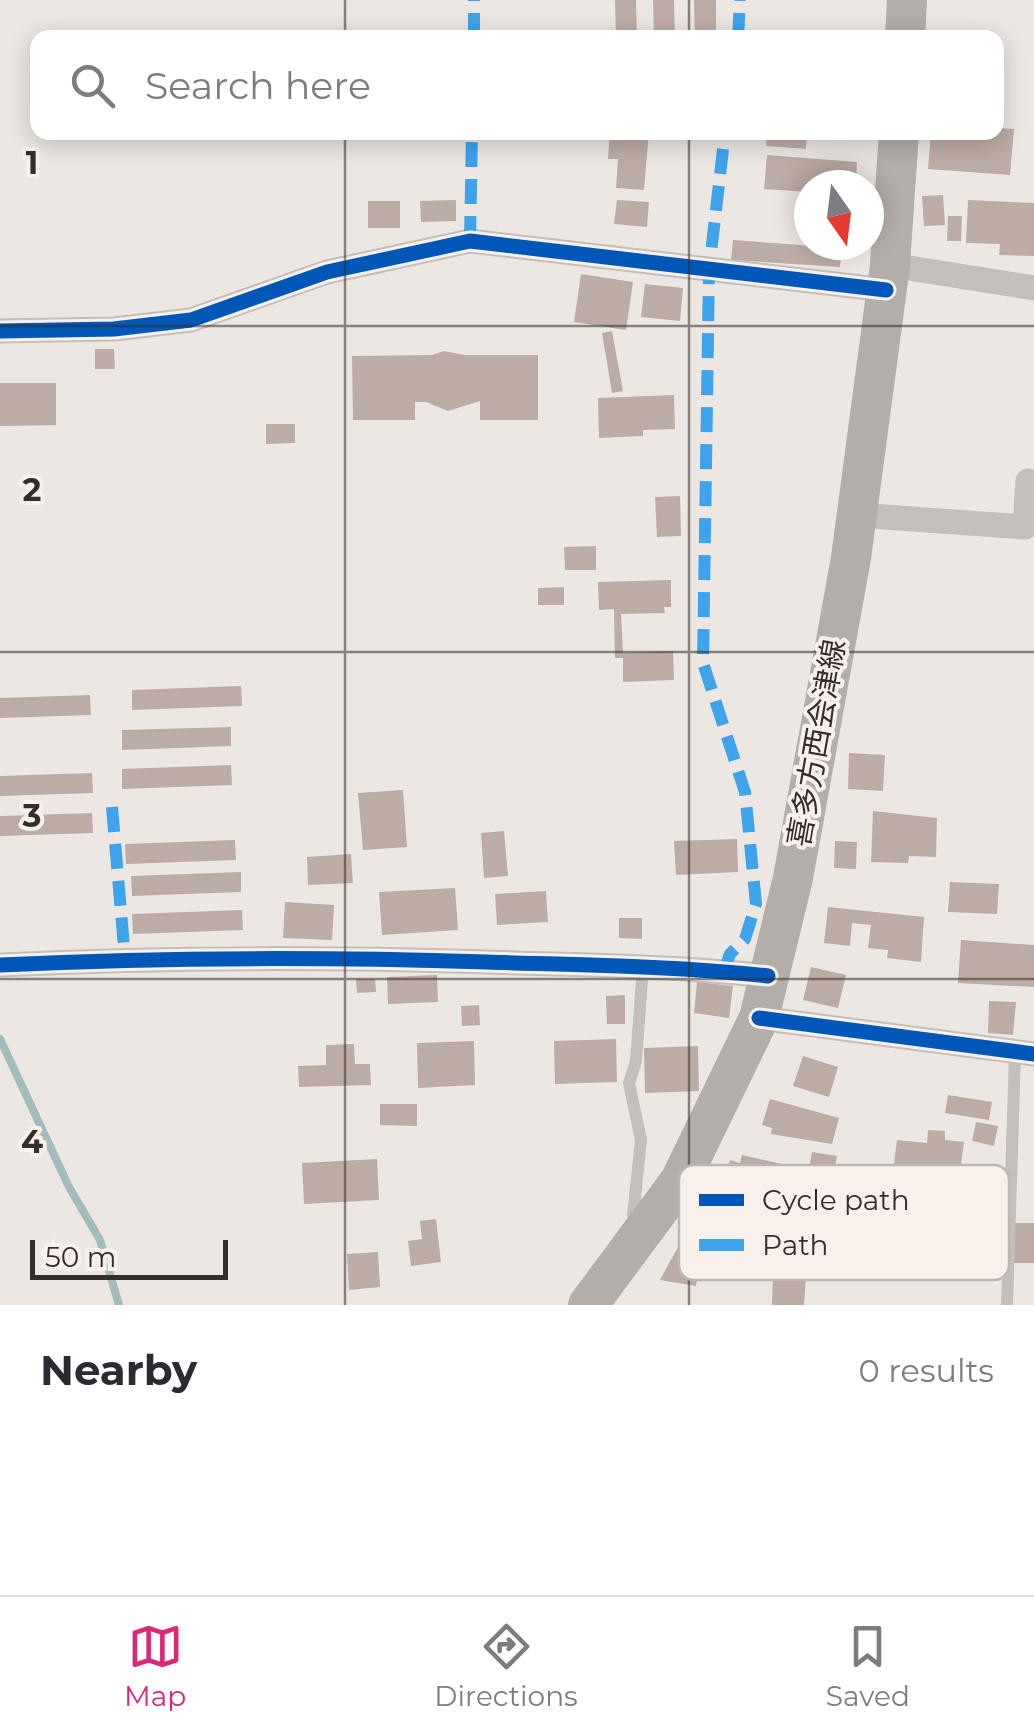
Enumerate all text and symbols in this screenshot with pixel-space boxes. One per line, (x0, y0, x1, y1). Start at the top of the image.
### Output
search box (30, 30, 1004, 140)
icon: search (65, 58, 120, 113)
text: Search here (145, 62, 371, 109)
text: 1 (26, 143, 38, 182)
north arrow (794, 170, 884, 260)
text: 2 (23, 470, 41, 509)
street label: 喜多方西会津線 (780, 636, 853, 850)
text: 3 (22, 796, 41, 835)
text: 4 (21, 1122, 43, 1161)
legend (679, 1165, 1009, 1280)
text: Cycle path (762, 1183, 910, 1217)
text: Path (762, 1228, 829, 1262)
scale bar (30, 1235, 228, 1280)
text: 50 m (45, 1240, 116, 1274)
text: Nearby (40, 1344, 197, 1396)
text: 0 results (859, 1351, 994, 1390)
tab: Map (124, 1619, 186, 1713)
tab: Directions (434, 1619, 578, 1713)
tab: Saved (826, 1619, 910, 1713)

